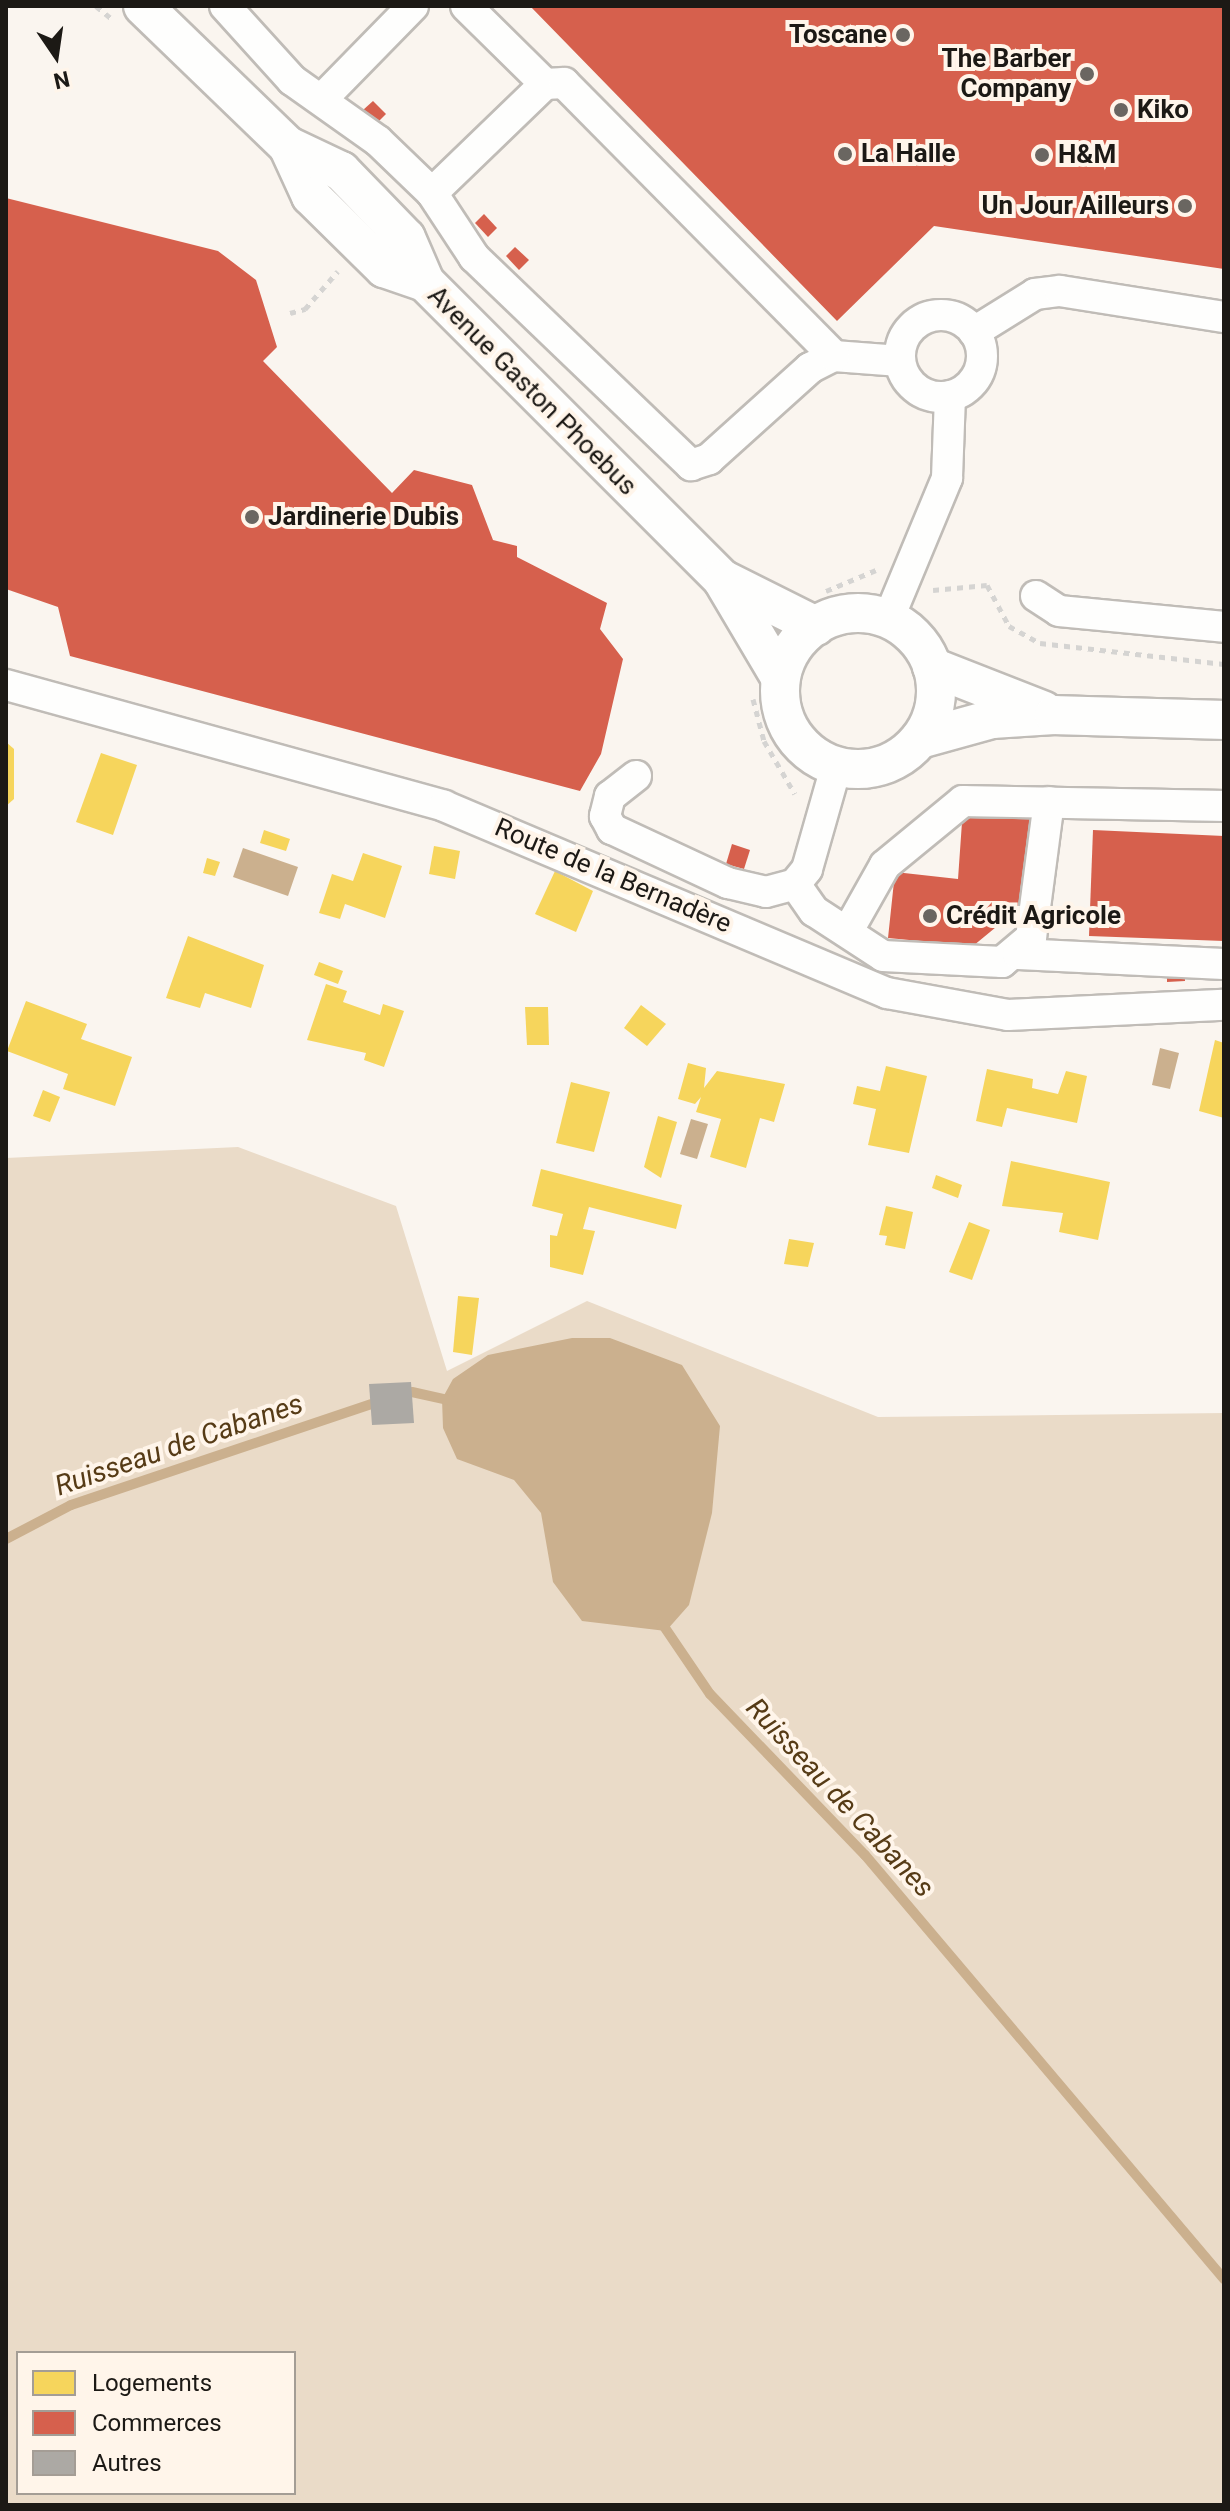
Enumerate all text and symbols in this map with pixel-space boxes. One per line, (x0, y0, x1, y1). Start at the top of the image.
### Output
north arrow (16, 16, 96, 96)
place label: Toscane (789, 19, 887, 51)
marker: Toscane (894, 26, 912, 44)
place label: The Barber Company (942, 43, 1071, 104)
marker: The Barber Company (1078, 65, 1096, 83)
text: N (51, 66, 72, 94)
place label: Kiko (1137, 94, 1189, 126)
marker: Kiko (1112, 101, 1130, 119)
place label: La Halle (861, 138, 956, 170)
place label: H&M (1058, 139, 1116, 171)
marker: La Halle (836, 145, 854, 163)
marker: H&M (1033, 146, 1051, 164)
place label: Un Jour Ailleurs (981, 190, 1169, 222)
marker: Un Jour Ailleurs (1176, 197, 1194, 215)
street label: Avenue Gaston Phoebus (421, 280, 643, 502)
place label: Jardinerie Dubis (268, 501, 459, 533)
marker: Jardinerie Dubis (243, 508, 261, 526)
street label: Route de la Bernadère (490, 812, 736, 940)
place label: Crédit Agricole (946, 900, 1121, 932)
marker: Crédit Agricole (921, 907, 939, 925)
water label: Ruisseau de Cabanes (51, 1387, 307, 1503)
water label: Ruisseau de Cabanes (739, 1692, 941, 1904)
legend (16, 2351, 296, 2495)
text: Logements (92, 2369, 212, 2397)
text: Commerces (92, 2409, 222, 2437)
text: Autres (92, 2449, 162, 2477)

